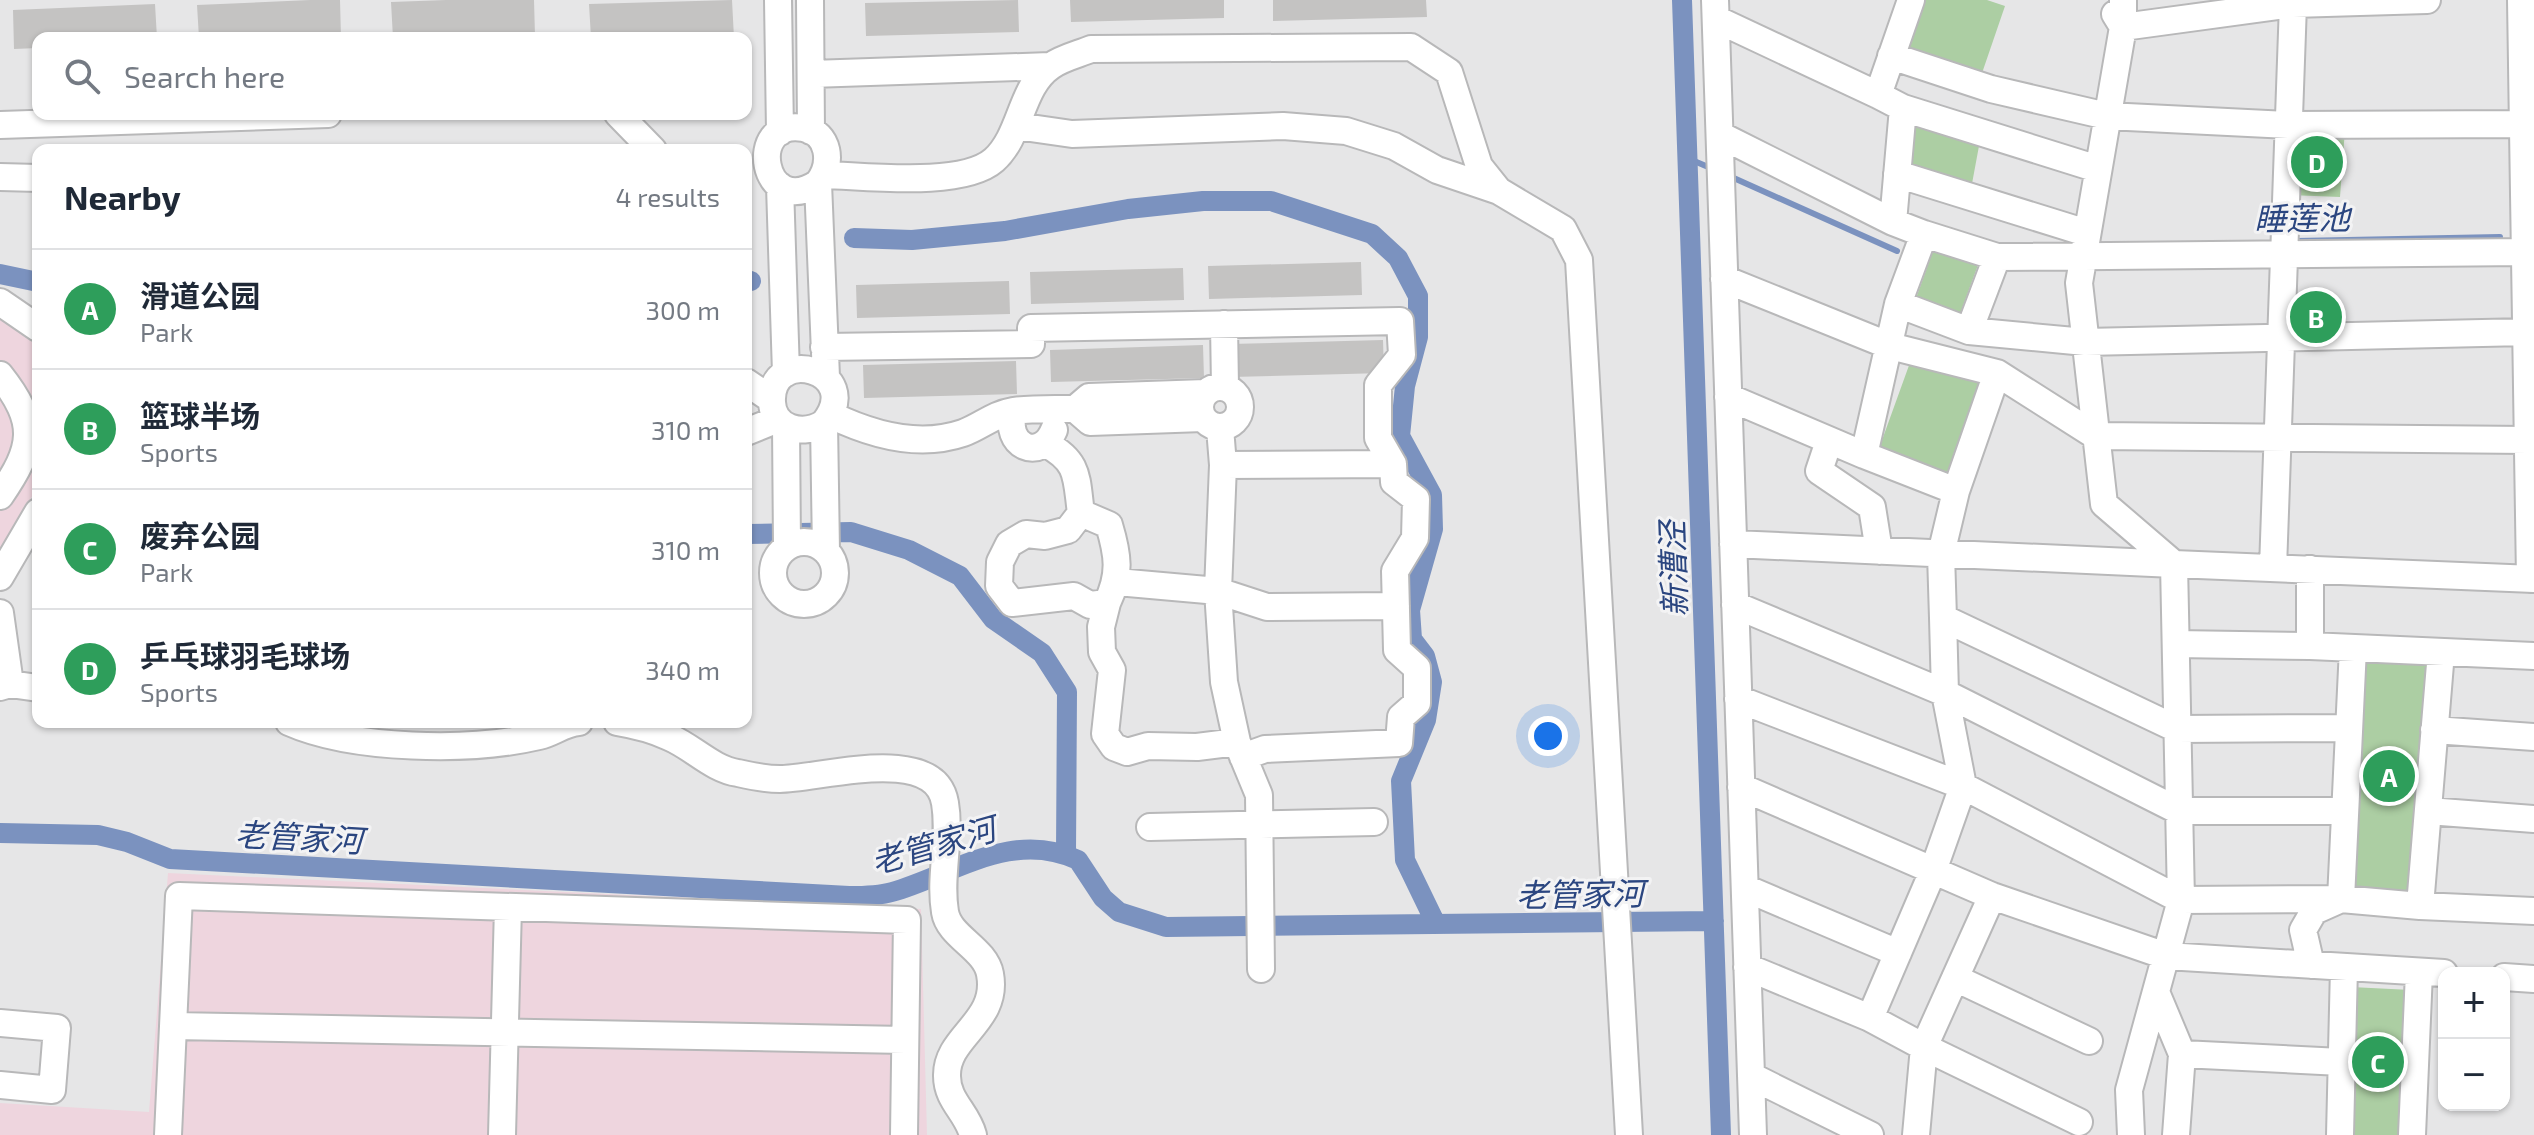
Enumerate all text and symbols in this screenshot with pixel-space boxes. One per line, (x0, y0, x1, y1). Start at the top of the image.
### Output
search box (32, 32, 752, 120)
icon: search (60, 54, 104, 98)
text: Search here (124, 58, 285, 94)
pin: D (2291, 132, 2343, 192)
text: Nearby (64, 176, 181, 217)
text: 4 results (615, 181, 720, 212)
water label: 睡莲池 (2254, 197, 2353, 237)
text: 滑道公园 (140, 277, 260, 313)
pin: B (2290, 287, 2342, 347)
text: A (82, 294, 98, 325)
text: 300 m (646, 294, 720, 325)
text: Park (140, 316, 193, 347)
text: 篮球半场 (140, 397, 260, 433)
text: B (82, 414, 98, 445)
text: 310 m (651, 414, 720, 445)
text: Sports (140, 436, 218, 467)
text: 废弃公园 (140, 517, 260, 553)
water label: 新漕泾 (1651, 517, 1693, 618)
text: C (82, 534, 98, 565)
text: 310 m (651, 534, 720, 565)
text: Park (140, 556, 193, 587)
text: 乒乓球羽毛球场 (140, 637, 350, 673)
text: D (81, 654, 99, 685)
text: 340 m (645, 654, 720, 685)
text: Sports (140, 676, 218, 707)
your location (1528, 716, 1568, 756)
pin: A (2363, 746, 2415, 806)
water label: 老管家河 (866, 806, 1006, 880)
water label: 老管家河 (234, 814, 370, 859)
water label: 老管家河 (1516, 873, 1650, 913)
map controls (2438, 967, 2510, 1111)
button: + (2438, 967, 2510, 1039)
pin: C (2352, 1032, 2404, 1092)
button: − (2438, 1039, 2510, 1111)

